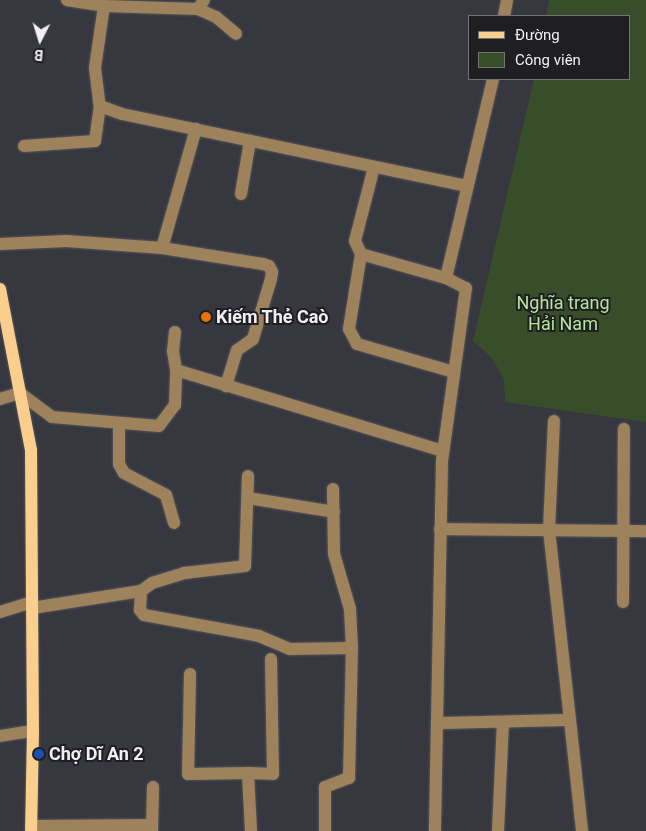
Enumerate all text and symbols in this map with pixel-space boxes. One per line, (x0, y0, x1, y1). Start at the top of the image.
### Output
north arrow (15, 15, 65, 65)
legend (468, 15, 631, 80)
text: Đường (515, 26, 560, 44)
text: B (34, 47, 44, 63)
text: Công viên (515, 51, 581, 69)
park label: Nghĩa trang Hải Nam (516, 293, 610, 336)
place label: Kiếm Thẻ Caò (216, 306, 329, 328)
marker: Kiếm Thẻ Caò (200, 311, 212, 323)
place label: Chợ Dĩ An 2 (49, 743, 144, 765)
marker: Chợ Dĩ An 2 (33, 748, 45, 760)

